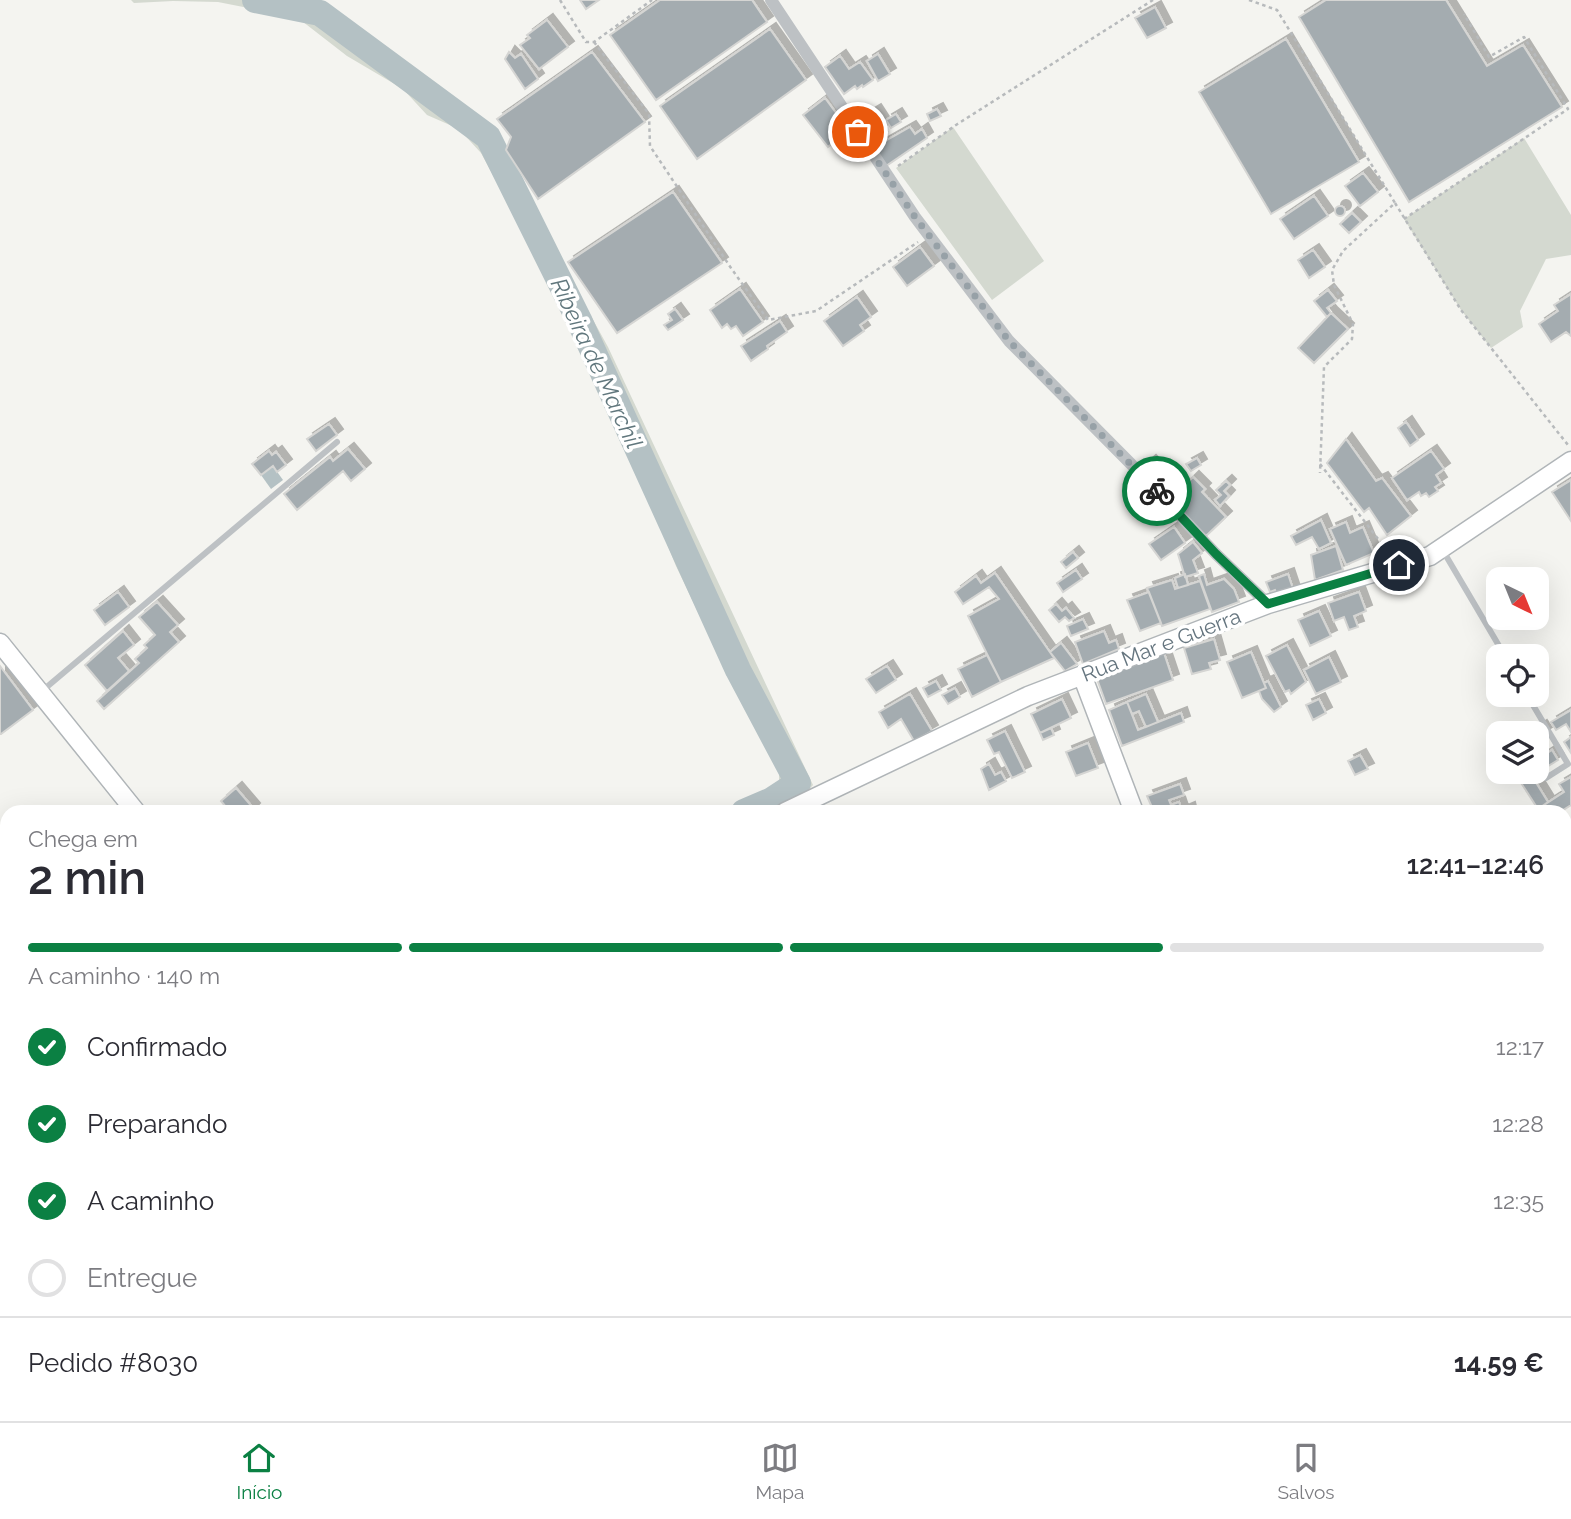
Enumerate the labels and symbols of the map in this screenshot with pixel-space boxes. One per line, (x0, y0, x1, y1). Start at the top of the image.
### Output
pin (828, 102, 888, 162)
water label: Ribeira de Marchil (546, 273, 648, 453)
courier (1122, 456, 1192, 526)
pin (1369, 535, 1429, 595)
north arrow (1486, 567, 1549, 630)
street label: Rua Mar e Guerra (1078, 603, 1244, 687)

